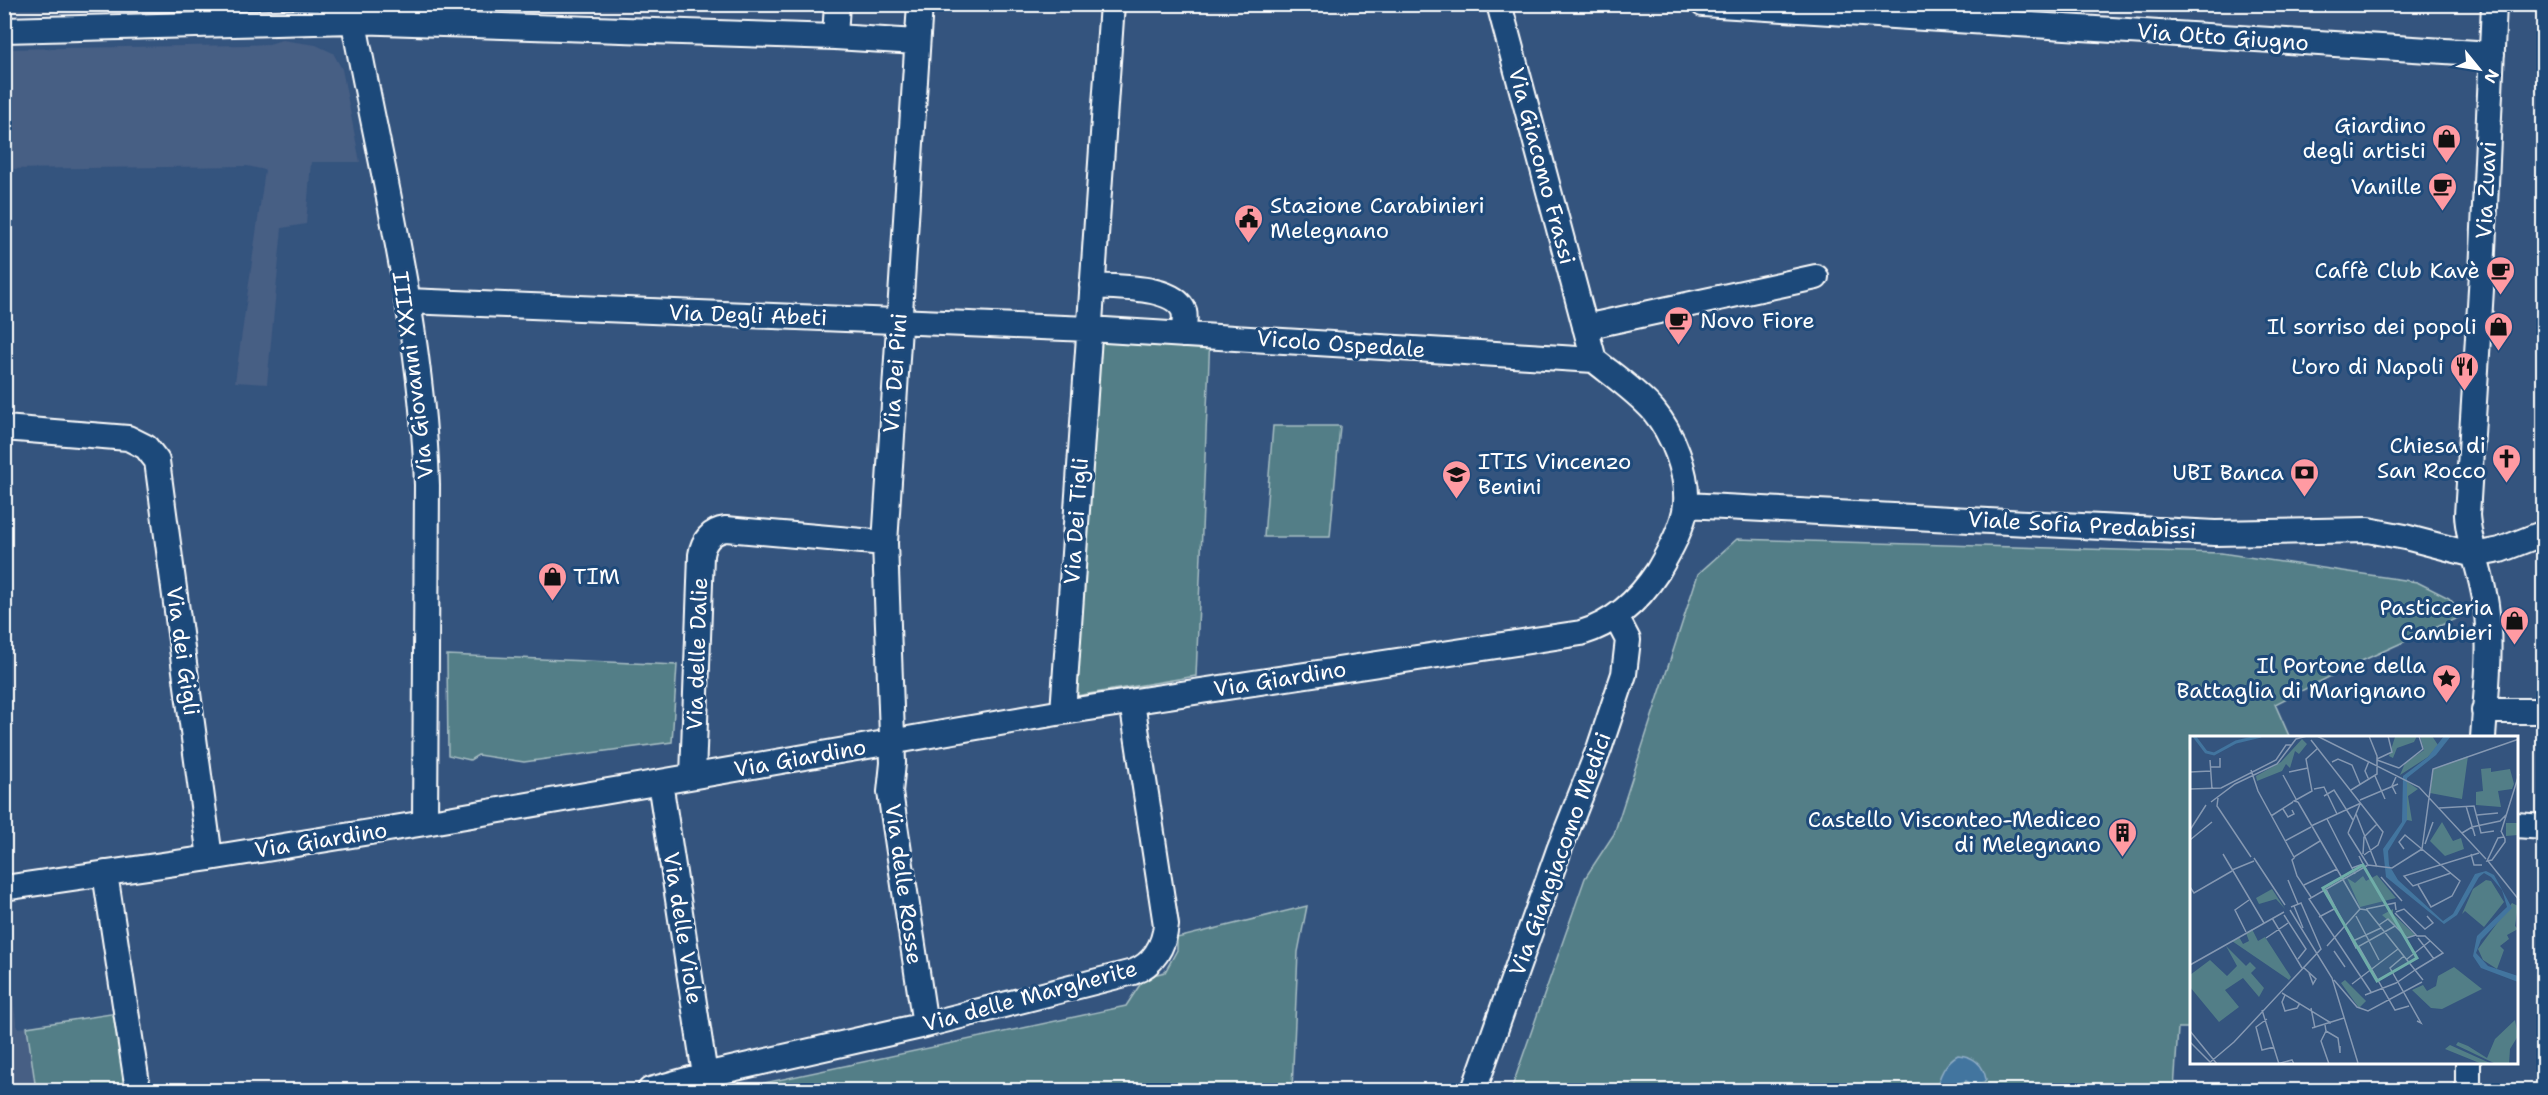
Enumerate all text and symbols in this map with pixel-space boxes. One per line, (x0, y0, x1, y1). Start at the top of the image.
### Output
street label: Via Otto Giugno (2136, 17, 2310, 57)
north arrow (2449, 39, 2509, 99)
street label: Via Giacomo Frassi (1502, 64, 1582, 268)
text: N (2479, 66, 2504, 87)
place label: Giardino degli artisti (2303, 111, 2426, 165)
shop icon: Giardino degli artisti (2431, 122, 2463, 164)
street label: Via Zuavi (2469, 140, 2503, 240)
cafe icon: Vanille (2427, 170, 2459, 212)
place label: Vanille (2351, 172, 2422, 201)
place label: Stazione Carabinieri Melegnano (1270, 191, 1485, 245)
public building icon: Stazione Carabinieri Melegnano (1233, 202, 1265, 244)
cafe icon: Caffè Club Kavè (2485, 254, 2517, 296)
place label: Caffè Club Kavè (2315, 256, 2480, 285)
street label: Via Giovanni XXIII (386, 269, 440, 481)
street label: Via Degli Abeti (668, 298, 828, 332)
cafe icon: Novo Fiore (1663, 304, 1695, 346)
place label: Novo Fiore (1700, 306, 1815, 335)
shop icon: Il sorriso dei popoli (2482, 310, 2514, 352)
street label: Via Dei Pini (876, 312, 914, 434)
place label: Il sorriso dei popoli (2267, 312, 2477, 341)
street label: Vicolo Ospedale (1256, 324, 1426, 364)
restaurant icon: L'oro di Napoli (2449, 350, 2481, 392)
place label: L'oro di Napoli (2291, 352, 2444, 381)
place label: Chiesa di San Rocco (2377, 431, 2486, 485)
church icon: Chiesa di San Rocco (2491, 442, 2523, 484)
place label: ITIS Vincenzo Benini (1478, 447, 1631, 501)
street label: Via Dei Tigli (1057, 456, 1095, 586)
bank icon: UBI Banca (2289, 456, 2321, 498)
school or university icon: ITIS Vincenzo Benini (1441, 458, 1473, 500)
place label: UBI Banca (2172, 458, 2284, 487)
street label: Viale Sofia Predabissi (1967, 505, 2197, 545)
shop icon: TIM (536, 560, 568, 602)
place label: TIM (573, 562, 620, 591)
street label: Via delle Dalie (680, 577, 714, 731)
street label: Via dei Gigli (160, 584, 206, 718)
place label: Pasticceria Cambieri (2380, 593, 2493, 647)
shop icon: Pasticceria Cambieri (2498, 604, 2530, 646)
place label: Il Portone della Battaglia di Marignano (2176, 651, 2426, 705)
street label: Via Giardino (1212, 654, 1348, 704)
place icon: Il Portone della Battaglia di Marignano (2431, 662, 2463, 704)
street label: Via Giangiacomo Medici (1502, 728, 1618, 980)
street label: Via Giardino (732, 732, 868, 784)
inset map (2190, 736, 2518, 1065)
street label: Via delle Rosse (878, 802, 930, 966)
place label: Castello Visconteo-Mediceo di Melegnano (1808, 805, 2101, 859)
street label: Via Giardino (253, 815, 389, 865)
building icon: Castello Visconteo-Mediceo di Melegnano (2106, 816, 2138, 858)
street label: Via delle Viole (657, 850, 709, 1006)
street label: Via delle Margherite (920, 953, 1140, 1039)

